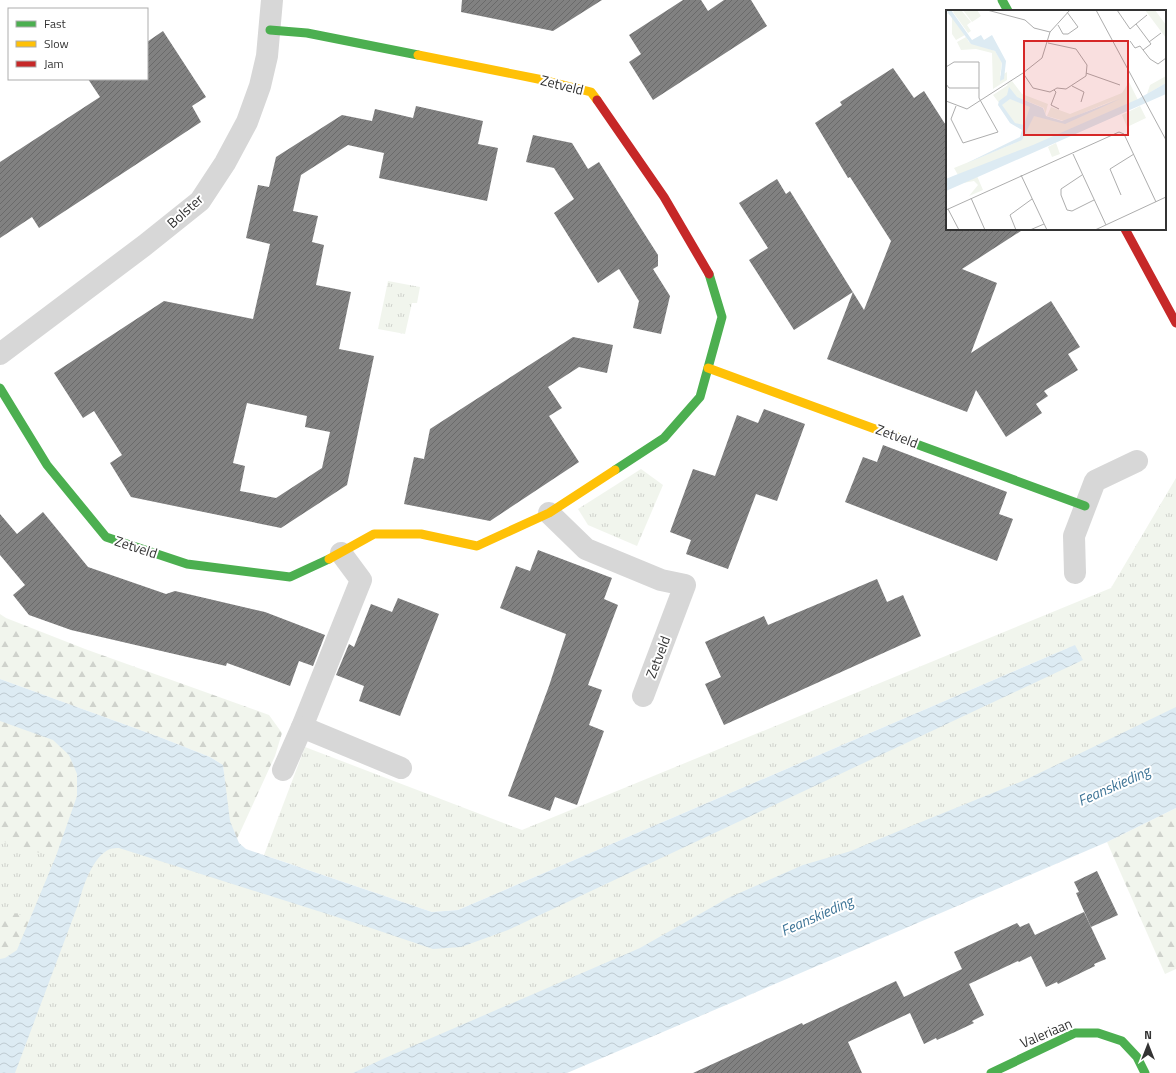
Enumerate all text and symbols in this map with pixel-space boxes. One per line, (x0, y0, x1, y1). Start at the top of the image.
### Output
legend (8, 8, 148, 80)
inset map (946, 10, 1166, 230)
text: Fast (44, 14, 67, 33)
text: Slow (44, 34, 69, 53)
text: Jam (44, 54, 64, 73)
street label: Zetveld (538, 69, 586, 100)
street label: Bolster (162, 188, 208, 233)
street label: Zetveld (873, 418, 921, 453)
street label: Zetveld (112, 530, 160, 563)
street label: Zetveld (640, 633, 675, 681)
water label: Feanskieding (1074, 759, 1156, 812)
water label: Feanskieding (777, 889, 859, 942)
street label: Valeriaan (1017, 1012, 1075, 1053)
north arrow (1128, 1025, 1168, 1065)
text: N (1144, 1027, 1152, 1043)

